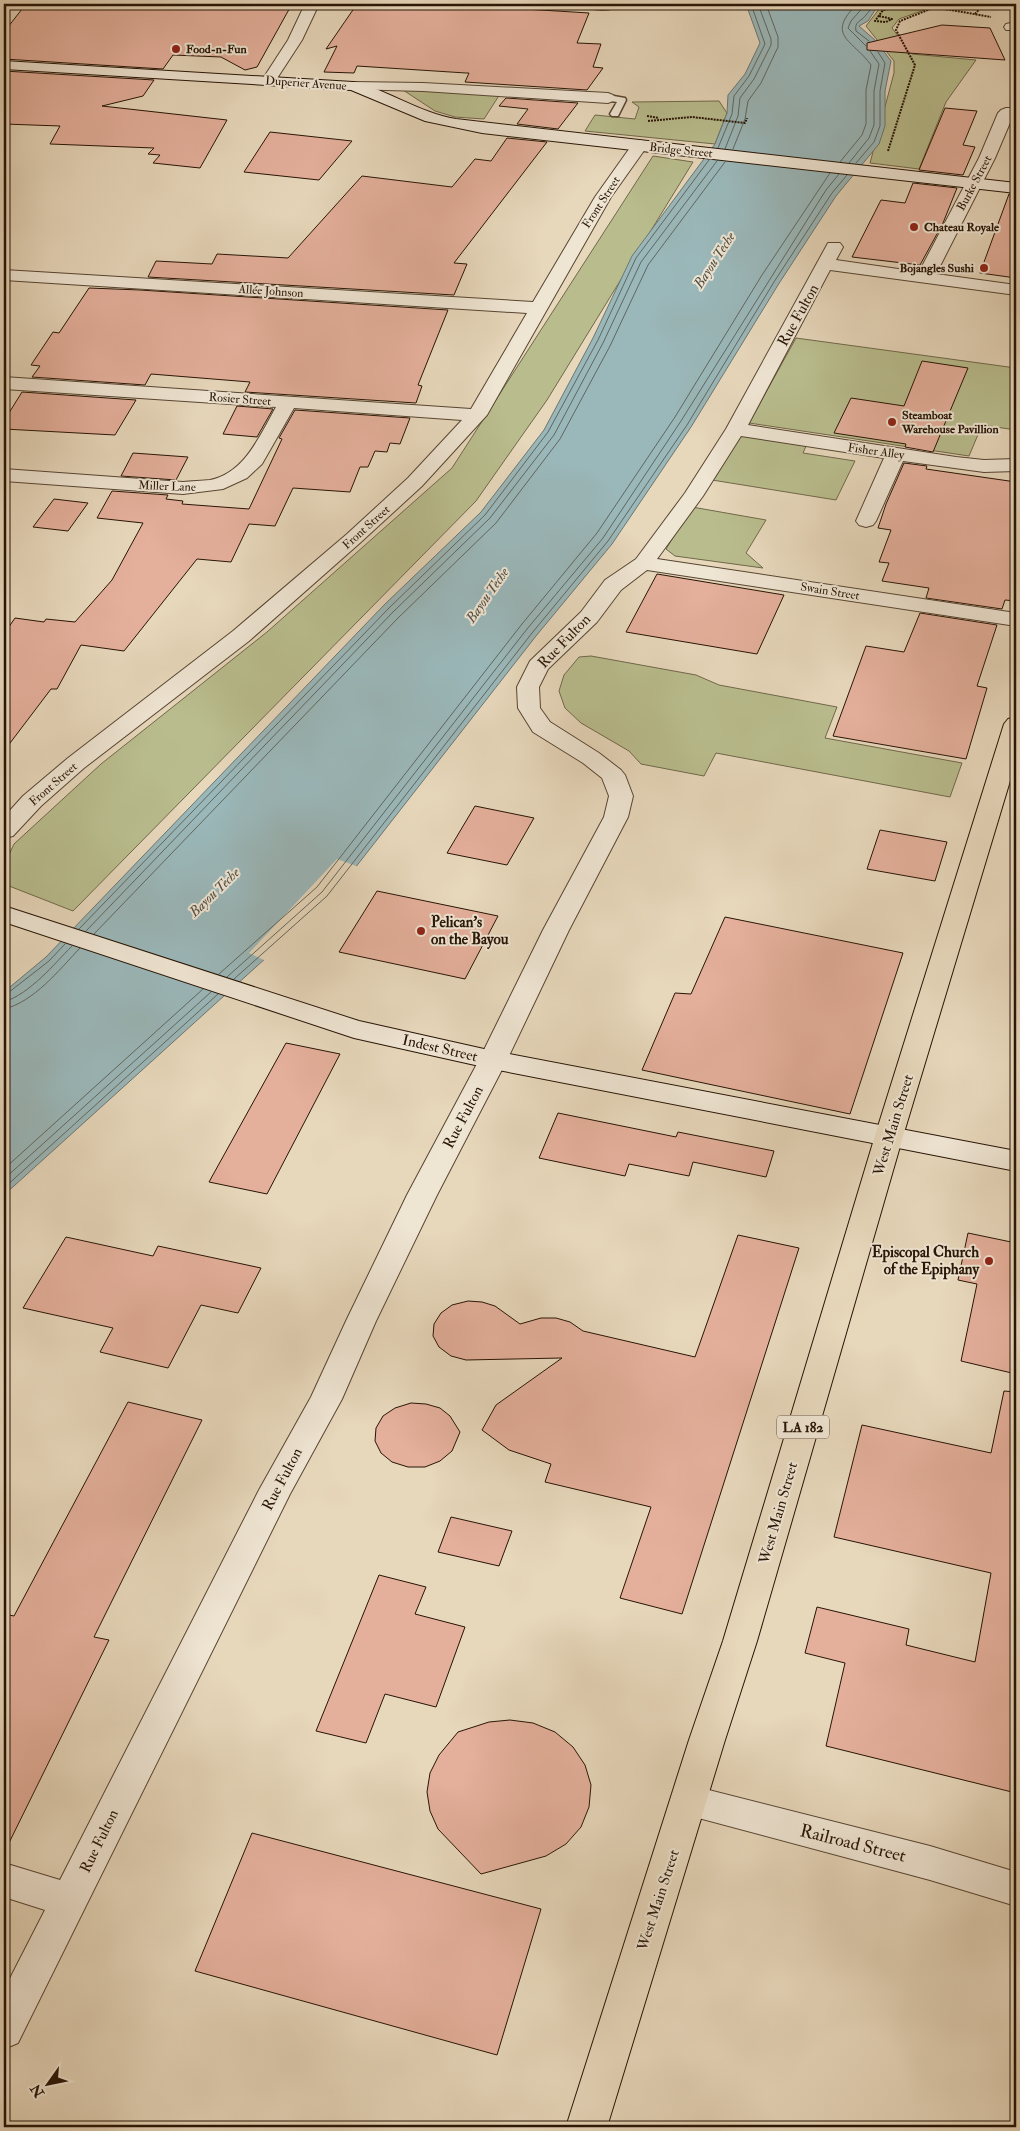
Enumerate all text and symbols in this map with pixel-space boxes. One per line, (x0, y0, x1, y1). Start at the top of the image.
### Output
place label: Food-n-Fun (186, 42, 247, 57)
marker: Food-n-Fun (170, 43, 182, 55)
street label: Duperier Avenue (265, 73, 347, 94)
street label: Bridge Street (648, 140, 714, 161)
street label: Burke Street (954, 153, 995, 213)
street label: Front Street (579, 173, 624, 231)
place label: Chateau Royale (924, 220, 1000, 235)
marker: Chateau Royale (908, 221, 920, 233)
water label: Bayou Teche (690, 229, 739, 292)
place label: Bojangles Sushi (899, 261, 975, 276)
marker: Bojangles Sushi (978, 262, 990, 274)
street label: Rue Fulton (774, 281, 823, 350)
street label: Allée Johnson (237, 282, 304, 301)
street label: Rosier Street (208, 390, 272, 409)
place label: Steamboat Warehouse Pavillion (901, 408, 999, 437)
marker: Steamboat Warehouse Pavillion (886, 416, 898, 428)
street label: Fisher Alley (847, 440, 906, 463)
street label: Miller Lane (138, 478, 196, 495)
street label: Front Street (339, 502, 393, 553)
water label: Bayou Teche (462, 564, 513, 627)
street label: Swain Street (799, 579, 861, 604)
street label: Rue Fulton (534, 610, 595, 672)
street label: Front Street (26, 759, 81, 809)
water label: Bayou Teche (185, 864, 243, 921)
place label: Pelican's on the Bayou (431, 913, 509, 950)
marker: Pelican's on the Bayou (415, 925, 427, 937)
street label: Indest Street (400, 1031, 480, 1066)
street label: West Main Street (869, 1072, 918, 1179)
street label: Rue Fulton (439, 1082, 488, 1152)
place label: Episcopal Church of the Epiphany (872, 1243, 980, 1280)
marker: Episcopal Church of the Epiphany (983, 1255, 995, 1267)
road number: LA 182 (777, 1415, 829, 1438)
street label: Rue Fulton (258, 1444, 307, 1514)
street label: West Main Street (755, 1460, 802, 1567)
street label: Rue Fulton (76, 1806, 123, 1876)
street label: Railroad Street (797, 1819, 908, 1868)
street label: West Main Street (633, 1847, 684, 1954)
north arrow (22, 2058, 72, 2108)
text: N (27, 2081, 49, 2102)

